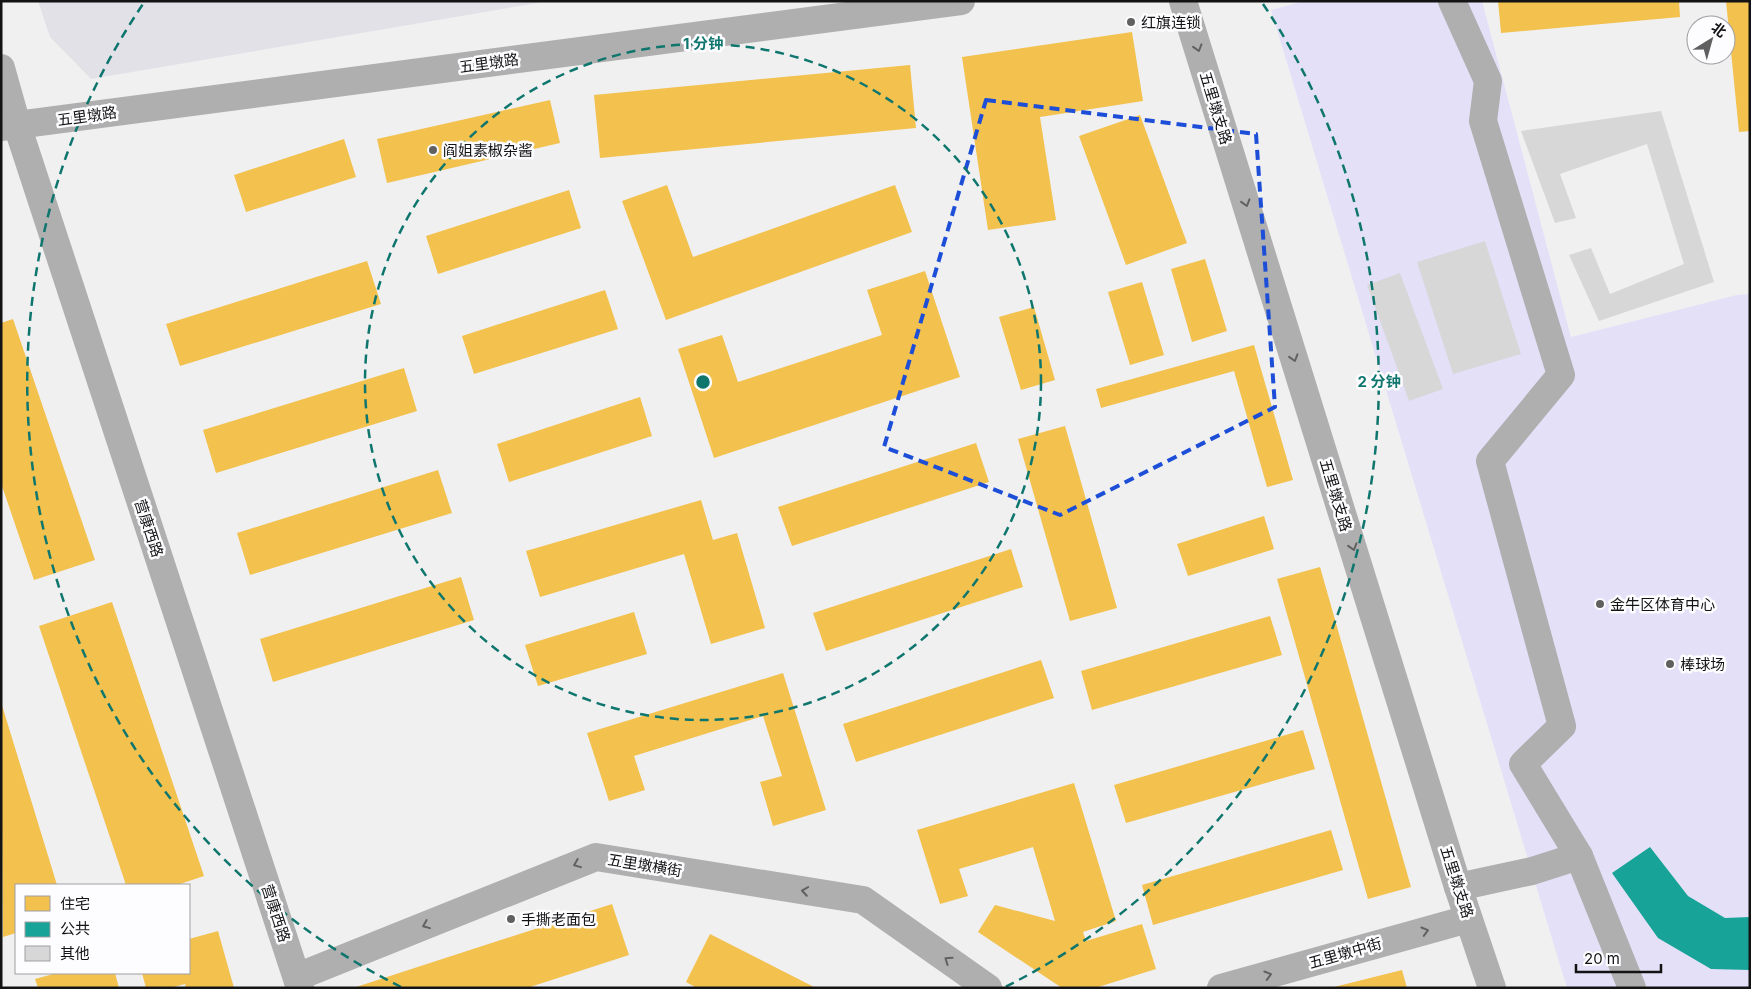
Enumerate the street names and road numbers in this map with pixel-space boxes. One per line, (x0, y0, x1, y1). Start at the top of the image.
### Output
street label: 五里墩路 (458, 49, 520, 77)
street label: 五里墩支路 (1196, 69, 1236, 147)
street label: 五里墩路 (56, 102, 118, 130)
street label: 五里墩支路 (1316, 456, 1356, 534)
street label: 营康西路 (131, 497, 167, 559)
street label: 五里墩支路 (1436, 843, 1478, 921)
street label: 五里墩横街 (606, 850, 684, 880)
street label: 营康西路 (258, 882, 294, 944)
street label: 五里墩中街 (1306, 934, 1384, 972)

